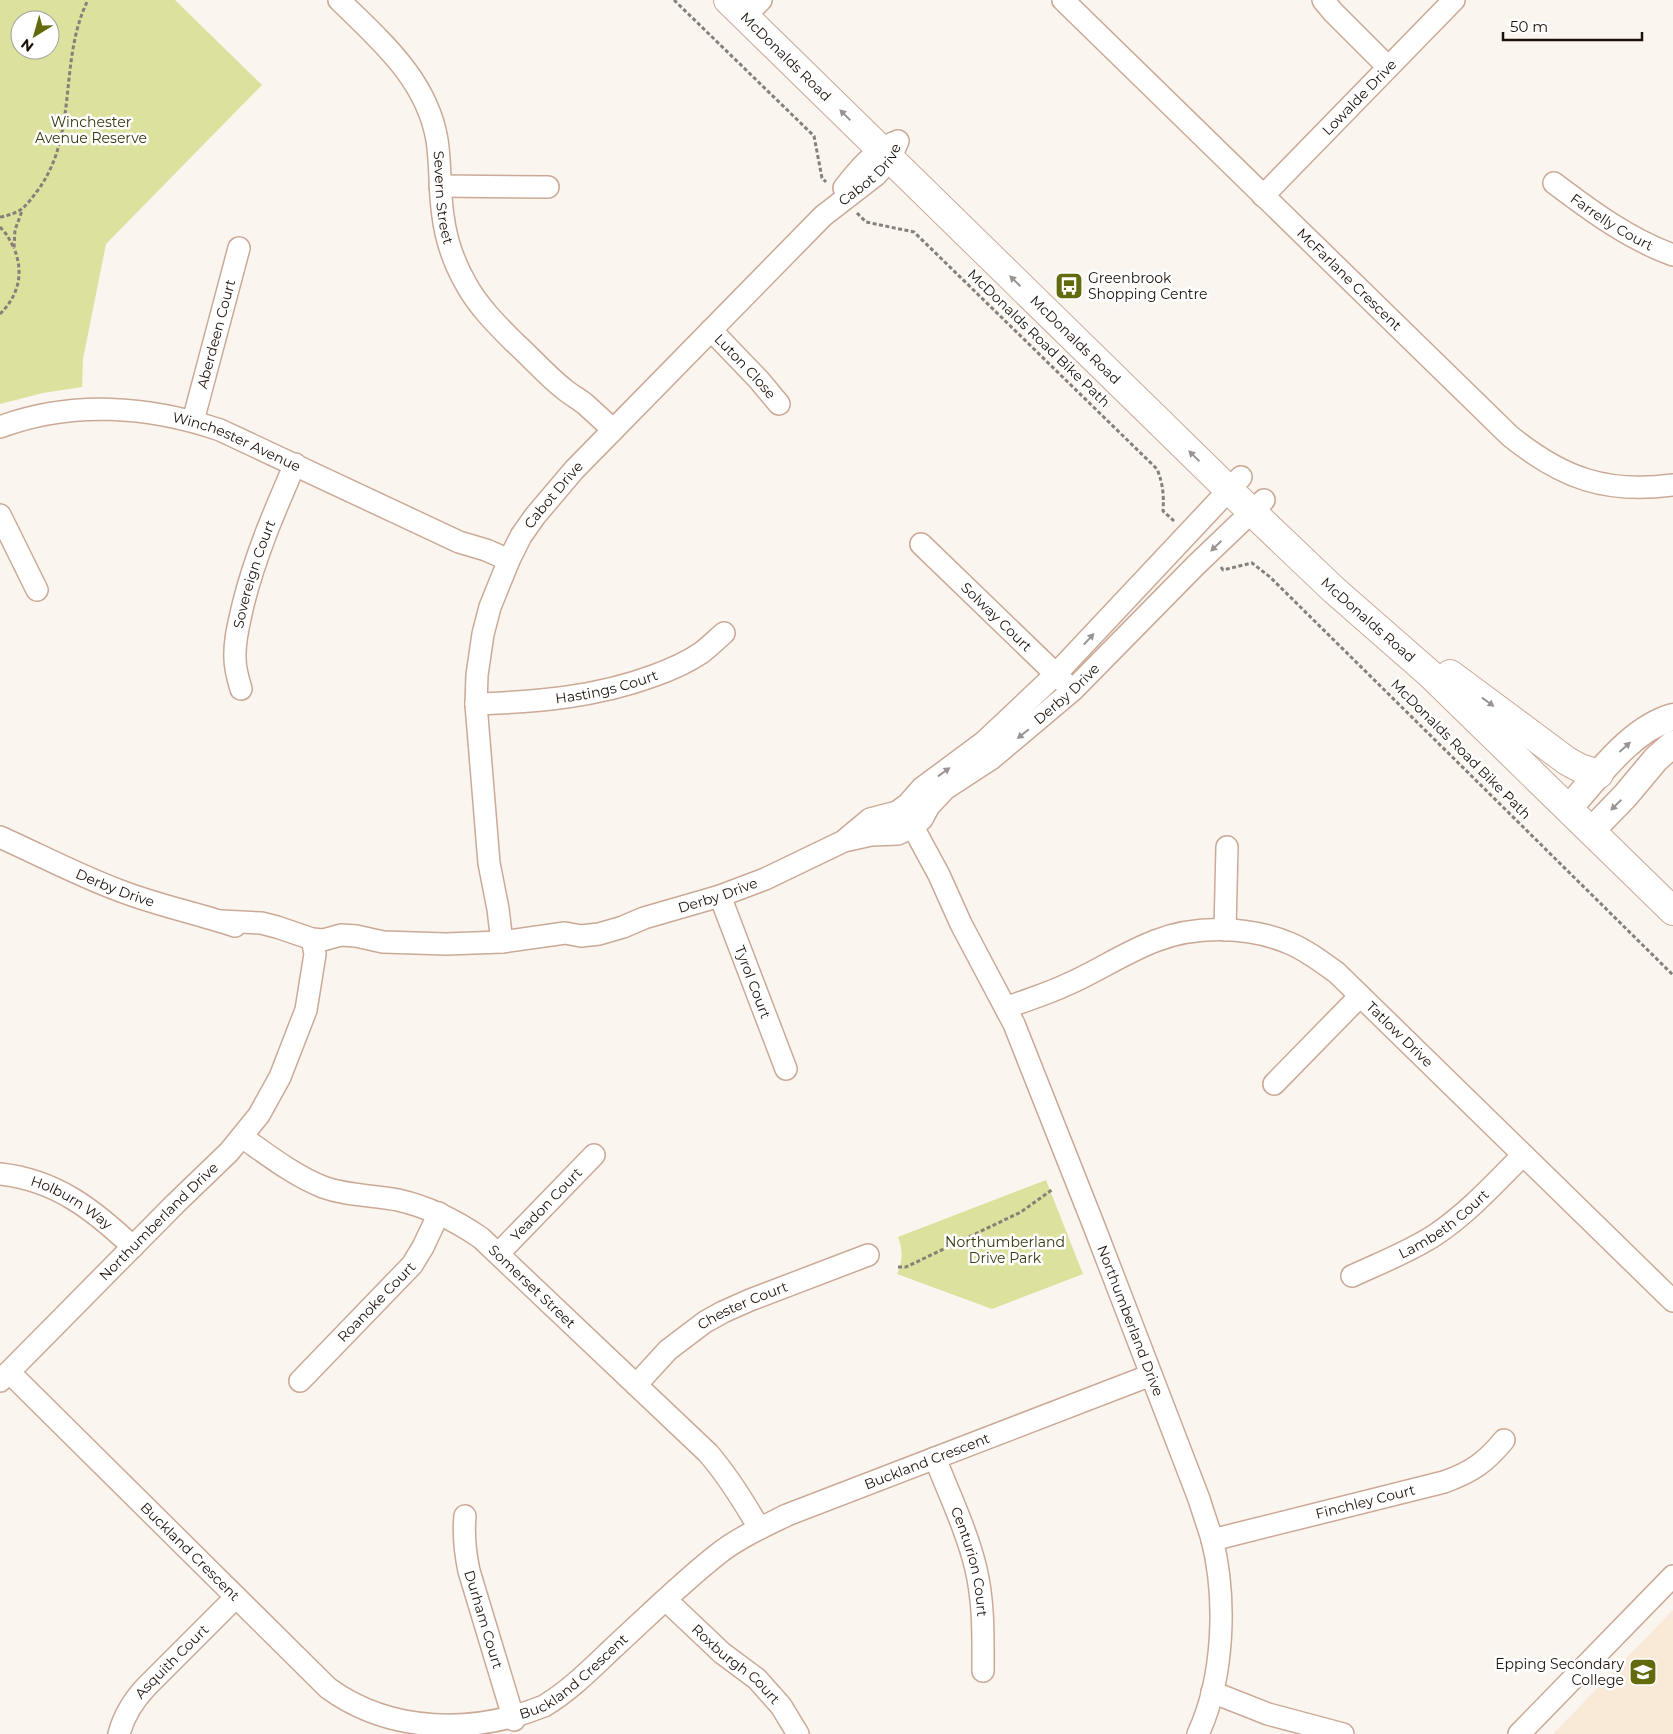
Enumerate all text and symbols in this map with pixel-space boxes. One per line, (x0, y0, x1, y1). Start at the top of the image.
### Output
street label: McDonalds Road (737, 8, 835, 105)
north arrow (10, 10, 60, 60)
scale bar (1503, 10, 1642, 42)
text: 50 m (1510, 17, 1548, 36)
text: N (17, 35, 37, 56)
street label: Lowalde Drive (1318, 55, 1400, 139)
one-way arrow (839, 110, 851, 122)
park label: Winchester Avenue Reserve (35, 113, 147, 147)
street label: Cabot Drive (835, 141, 905, 210)
street label: Severn Street (429, 150, 458, 247)
street label: Farrelly Court (1567, 189, 1656, 255)
street label: McFarlane Crescent (1293, 224, 1406, 335)
street label: McDonalds Road Bike Path (964, 266, 1114, 410)
place label: Greenbrook Shopping Centre (1088, 269, 1207, 303)
bus stop icon: Greenbrook Shopping Centre (1054, 271, 1084, 301)
one-way arrow (1009, 275, 1021, 287)
street label: Aberdeen Court (193, 277, 239, 391)
street label: McDonalds Road (1027, 293, 1125, 389)
street label: Luton Close (710, 330, 780, 403)
street label: Winchester Avenue (171, 408, 304, 476)
one-way arrow (1188, 450, 1200, 462)
street label: Cabot Drive (520, 457, 587, 532)
street label: Sovereign Court (229, 517, 279, 630)
one-way arrow (1211, 540, 1223, 552)
street label: McDonalds Road (1317, 573, 1419, 666)
street label: Solway Court (957, 579, 1036, 656)
one-way arrow (1083, 633, 1095, 645)
street label: Derby Drive (1030, 659, 1103, 728)
street label: Hastings Court (554, 666, 661, 707)
street label: McDonalds Road Bike Path (1387, 675, 1535, 823)
one-way arrow (1481, 696, 1494, 707)
one-way arrow (1016, 728, 1029, 739)
one-way arrow (1618, 741, 1630, 753)
one-way arrow (937, 766, 950, 777)
one-way arrow (1611, 799, 1623, 811)
street label: Derby Drive (73, 865, 157, 911)
street label: Derby Drive (676, 874, 760, 917)
street label: Tyrol Court (731, 943, 775, 1021)
street label: Tatlow Drive (1362, 997, 1437, 1071)
street label: Northumberland Drive (95, 1158, 222, 1284)
street label: Yeadon Court (507, 1163, 586, 1245)
street label: Holburn Way (29, 1172, 116, 1233)
street label: Lambeth Court (1396, 1185, 1493, 1263)
park label: Northumberland Drive Park (945, 1233, 1065, 1267)
street label: Somerset Street (485, 1241, 580, 1332)
street label: Northumberland Drive (1093, 1243, 1168, 1399)
street label: Roanoke Court (333, 1258, 420, 1346)
street label: Chester Court (694, 1277, 791, 1334)
street label: Buckland Crescent (862, 1429, 993, 1493)
street label: Finchley Court (1314, 1480, 1417, 1523)
street label: Buckland Crescent (137, 1498, 244, 1605)
street label: Centurion Court (947, 1504, 991, 1618)
street label: Durham Court (460, 1568, 507, 1671)
street label: Asquith Court (131, 1620, 213, 1702)
street label: Roxburgh Court (688, 1620, 784, 1708)
street label: Buckland Crescent (517, 1630, 632, 1723)
place label: Epping Secondary College (1495, 1655, 1624, 1689)
school or university icon: Epping Secondary College (1628, 1657, 1658, 1687)

